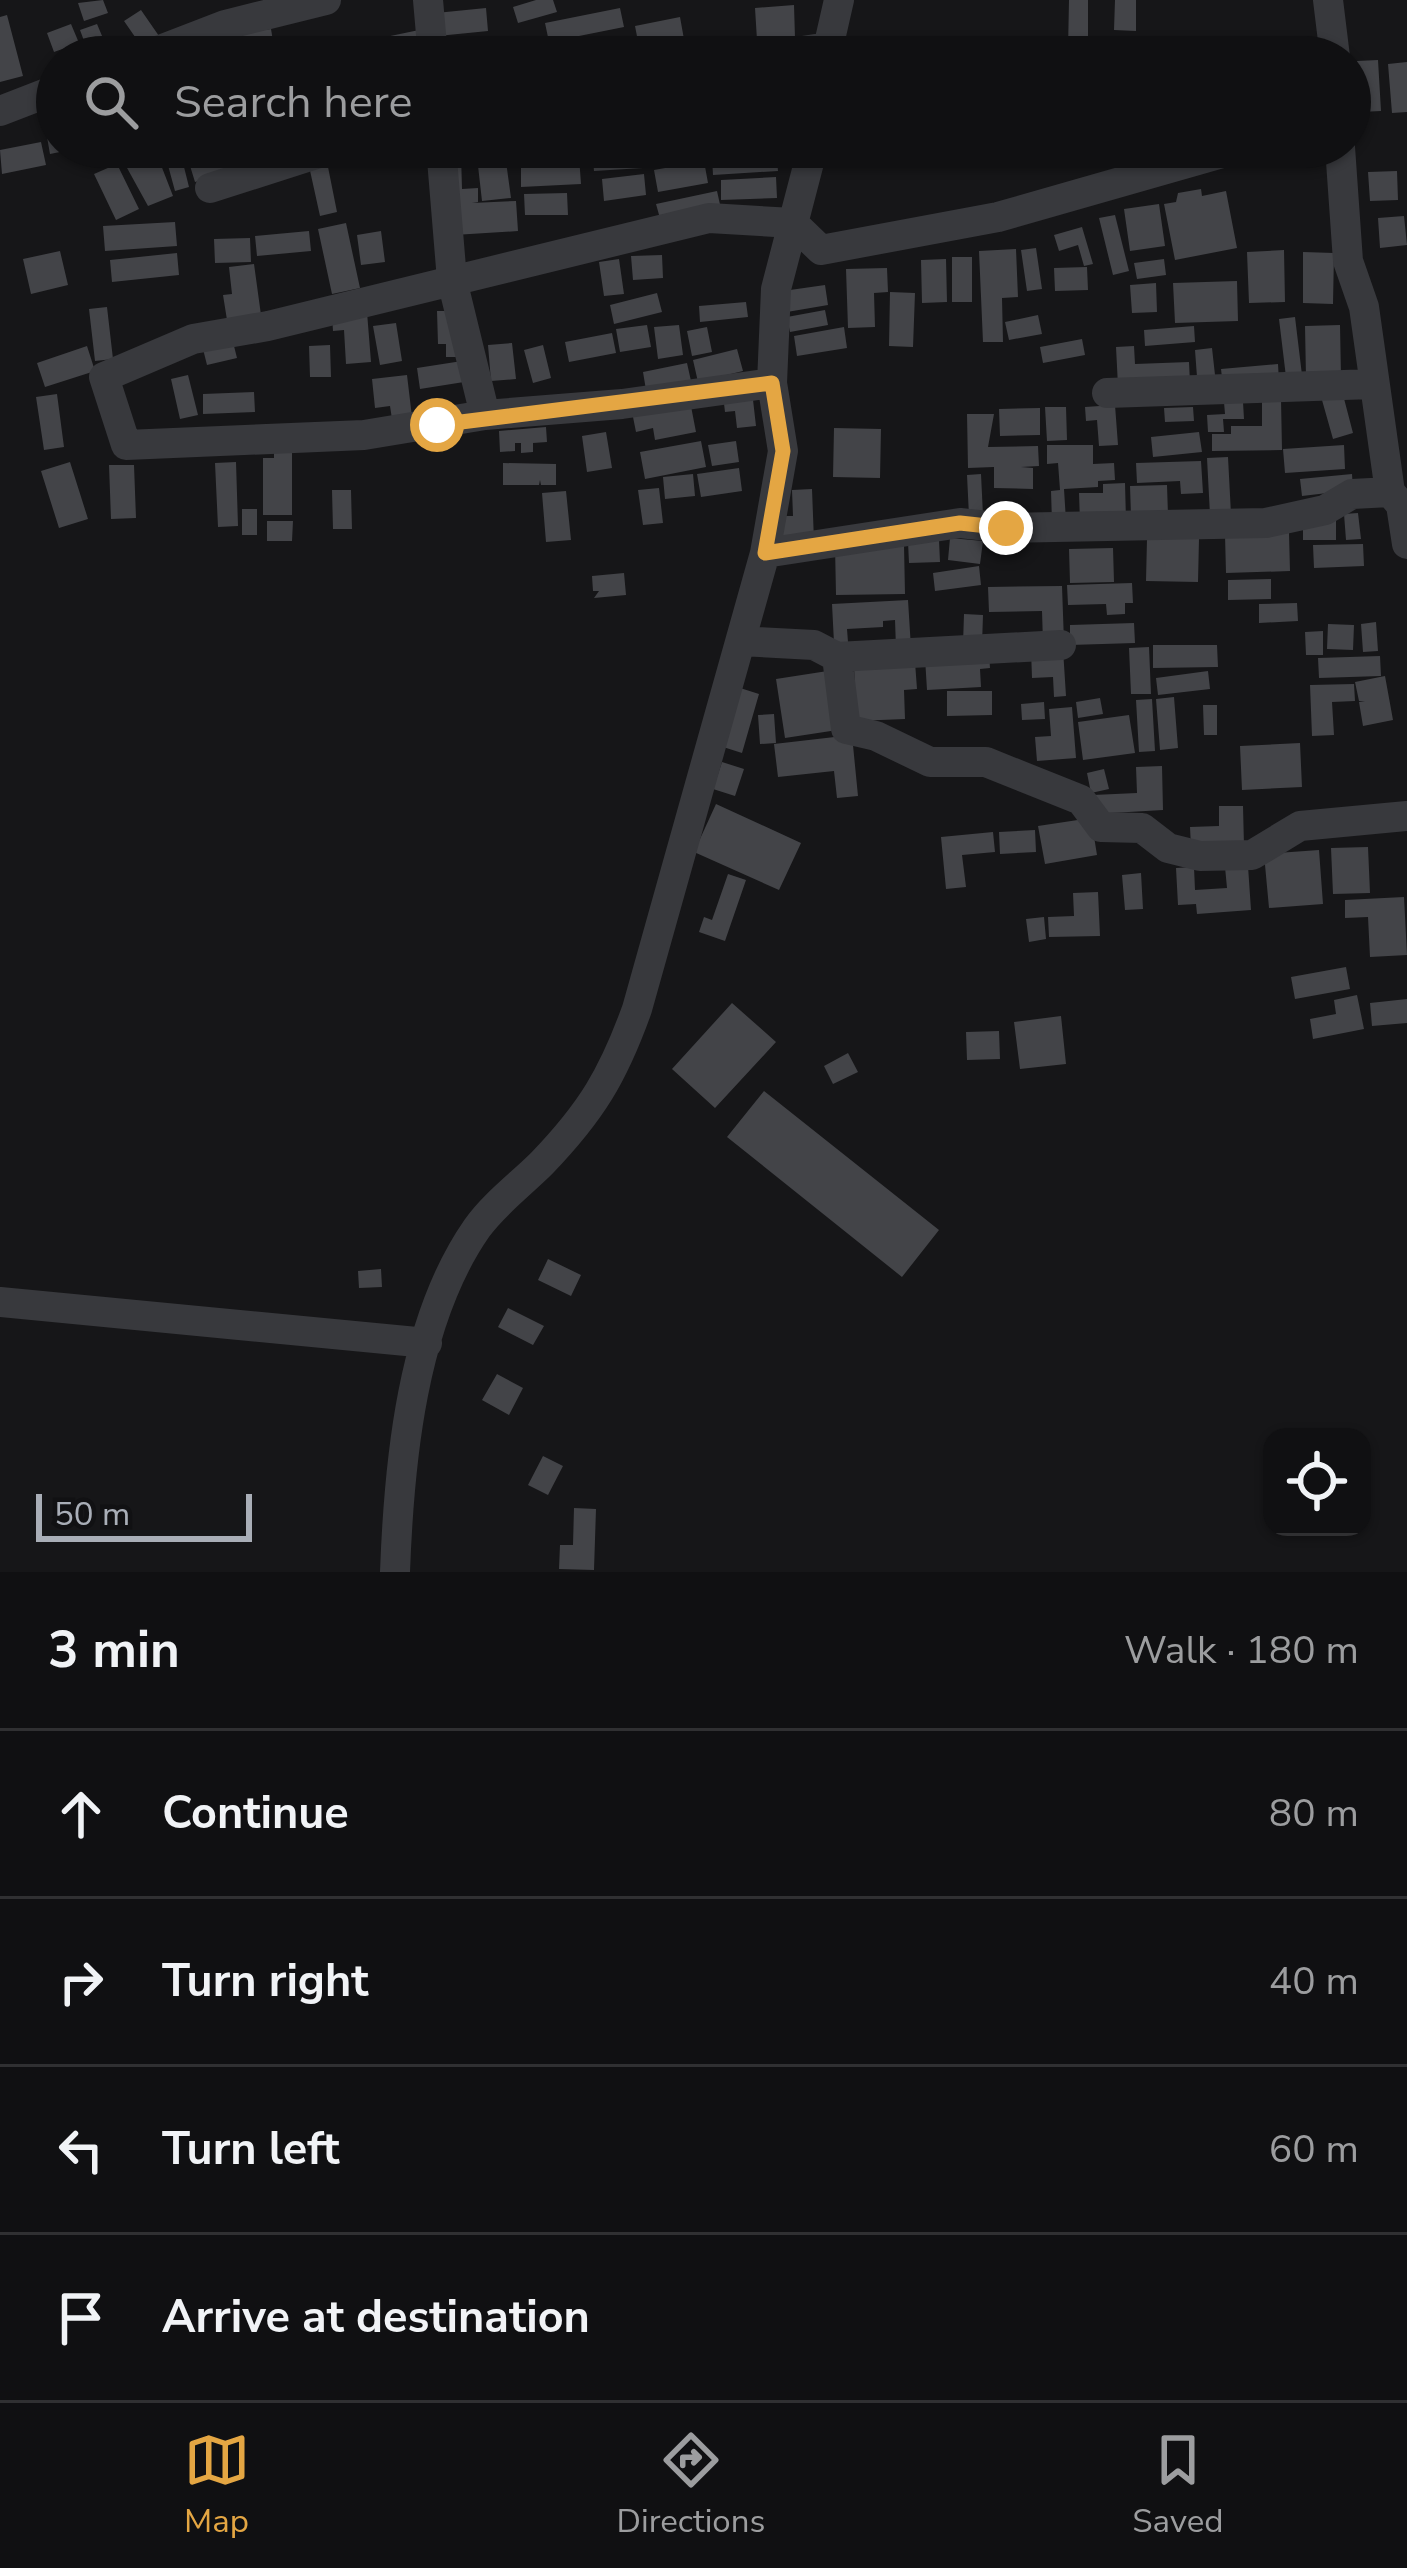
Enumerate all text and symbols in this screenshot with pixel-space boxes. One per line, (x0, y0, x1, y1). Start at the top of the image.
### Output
search box (36, 36, 1371, 168)
icon: search (78, 69, 144, 135)
text: Search here (174, 72, 413, 133)
route start (410, 398, 464, 452)
route end (979, 501, 1033, 555)
map controls (1263, 1428, 1371, 1536)
button: locate (1263, 1428, 1371, 1536)
scale bar (36, 1488, 252, 1541)
text: 50 m (54, 1492, 130, 1537)
text: 3 min (48, 1615, 180, 1685)
text: Walk · 180 m (1124, 1624, 1359, 1677)
icon: ahead (48, 1781, 114, 1847)
text: Continue (162, 1783, 349, 1844)
text: 80 m (1269, 1787, 1359, 1840)
icon: right (48, 1949, 114, 2015)
text: Turn right (162, 1951, 369, 2012)
text: 40 m (1269, 1955, 1359, 2008)
icon: left (48, 2117, 114, 2183)
text: Turn left (162, 2119, 340, 2180)
text: 60 m (1269, 2123, 1359, 2176)
icon: arrive (48, 2285, 114, 2351)
text: Arrive at destination (162, 2287, 590, 2348)
tab: Map (184, 2427, 250, 2544)
tab: Directions (617, 2427, 765, 2544)
tab: Saved (1132, 2427, 1223, 2544)

